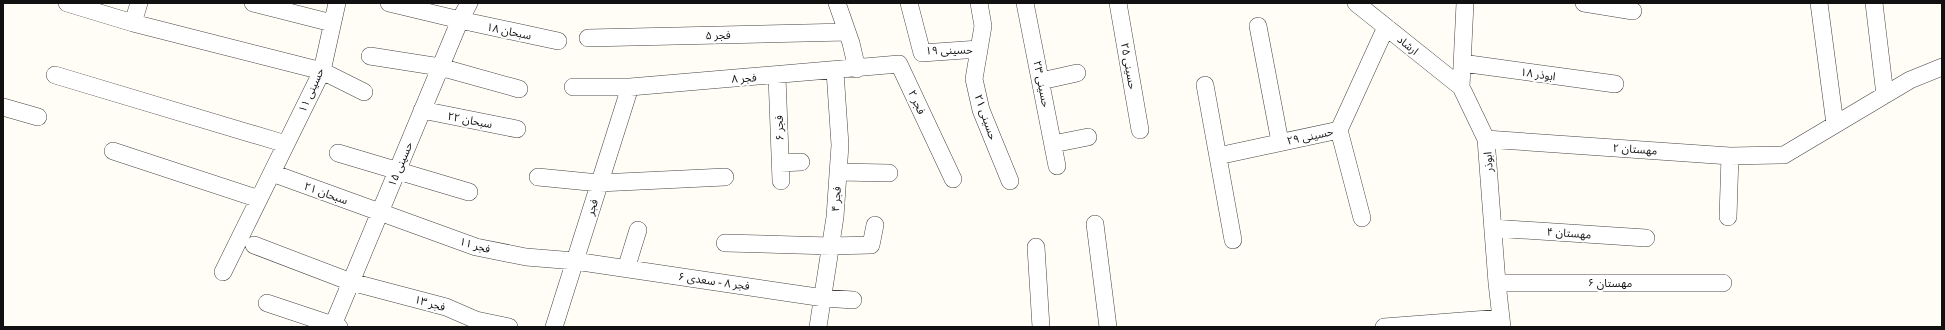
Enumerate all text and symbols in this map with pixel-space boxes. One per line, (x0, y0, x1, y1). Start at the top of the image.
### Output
street label: سبحان ۱۸ (485, 20, 533, 43)
street label: فجر ۵ (705, 29, 731, 42)
street label: ارشاد (1394, 33, 1421, 58)
street label: حسینی ۲۵ (1118, 42, 1139, 91)
street label: حسینی ۱۹ (925, 44, 973, 57)
street label: حسینی ۲۳ (1031, 60, 1052, 109)
street label: حسینی ۱۱ (296, 66, 327, 114)
street label: ابوذر ۱۸ (1519, 66, 1556, 83)
street label: فجر ۸ (731, 71, 757, 86)
street label: فجر ۲ (905, 88, 928, 117)
street label: حسینی ۲۱ (972, 93, 1000, 142)
street label: سبحان ۲۲ (446, 110, 494, 131)
street label: فجر ۶ (773, 115, 786, 141)
street label: حسینی ۲۹ (1286, 125, 1335, 148)
street label: حسینی ۱۵ (385, 139, 416, 188)
street label: مهستان ۲ (1612, 141, 1658, 158)
street label: ابوذر (1481, 152, 1496, 173)
street label: سبحان ۲۱ (302, 180, 350, 208)
street label: فجر ۴ (829, 186, 844, 212)
street label: فجر (583, 197, 601, 218)
street label: مهستان ۴ (1546, 225, 1592, 242)
street label: فجر ۱۱ (458, 235, 492, 256)
street label: فجر ۸ - سعدی ۶ (677, 270, 751, 293)
street label: مهستان ۶ (1588, 277, 1633, 290)
street label: فجر ۱۳ (413, 293, 447, 314)

